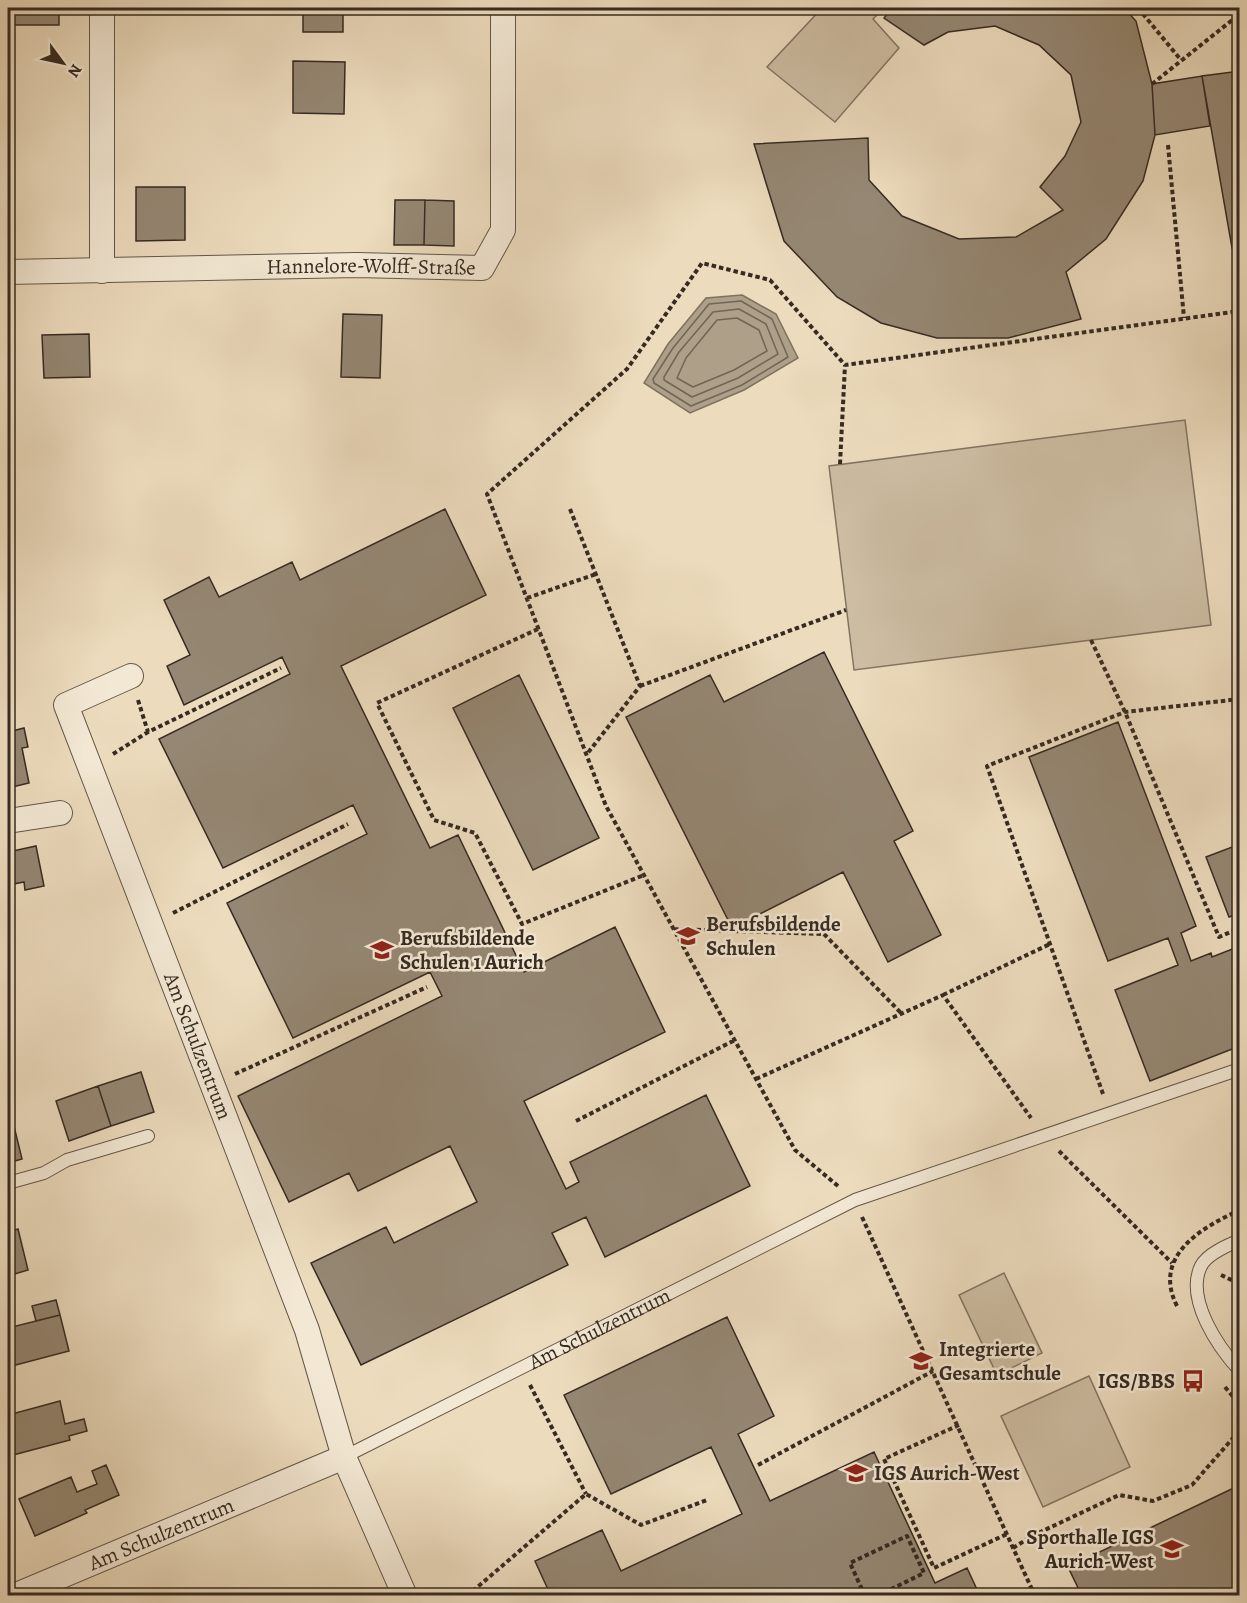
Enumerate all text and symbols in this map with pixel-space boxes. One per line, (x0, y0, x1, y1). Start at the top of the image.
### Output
north arrow (33, 33, 93, 93)
text: N (62, 60, 87, 82)
street label: Hannelore-Wolff-Straße (266, 251, 476, 282)
place label: Berufsbildende Schulen (706, 910, 841, 962)
school or university icon: Berufsbildende Schulen (675, 923, 701, 949)
place label: Berufsbildende Schulen 1 Aurich (400, 924, 544, 976)
school or university icon: Berufsbildende Schulen 1 Aurich (369, 937, 395, 963)
street label: Am Schulzentrum (157, 968, 239, 1123)
street label: Am Schulzentrum (523, 1281, 675, 1376)
place label: Integrierte Gesamtschule (939, 1335, 1061, 1387)
school or university icon: Integrierte Gesamtschule (908, 1348, 934, 1374)
place label: IGS/BBS (1098, 1367, 1175, 1395)
bus stop icon: IGS/BBS (1180, 1368, 1206, 1394)
place label: IGS Aurich-West (874, 1459, 1020, 1487)
school or university icon: IGS Aurich-West (843, 1460, 869, 1486)
street label: Am Schulzentrum (84, 1491, 238, 1577)
place label: Sporthalle IGS Aurich-West (1026, 1523, 1154, 1575)
school or university icon: Sporthalle IGS Aurich-West (1159, 1536, 1185, 1562)

